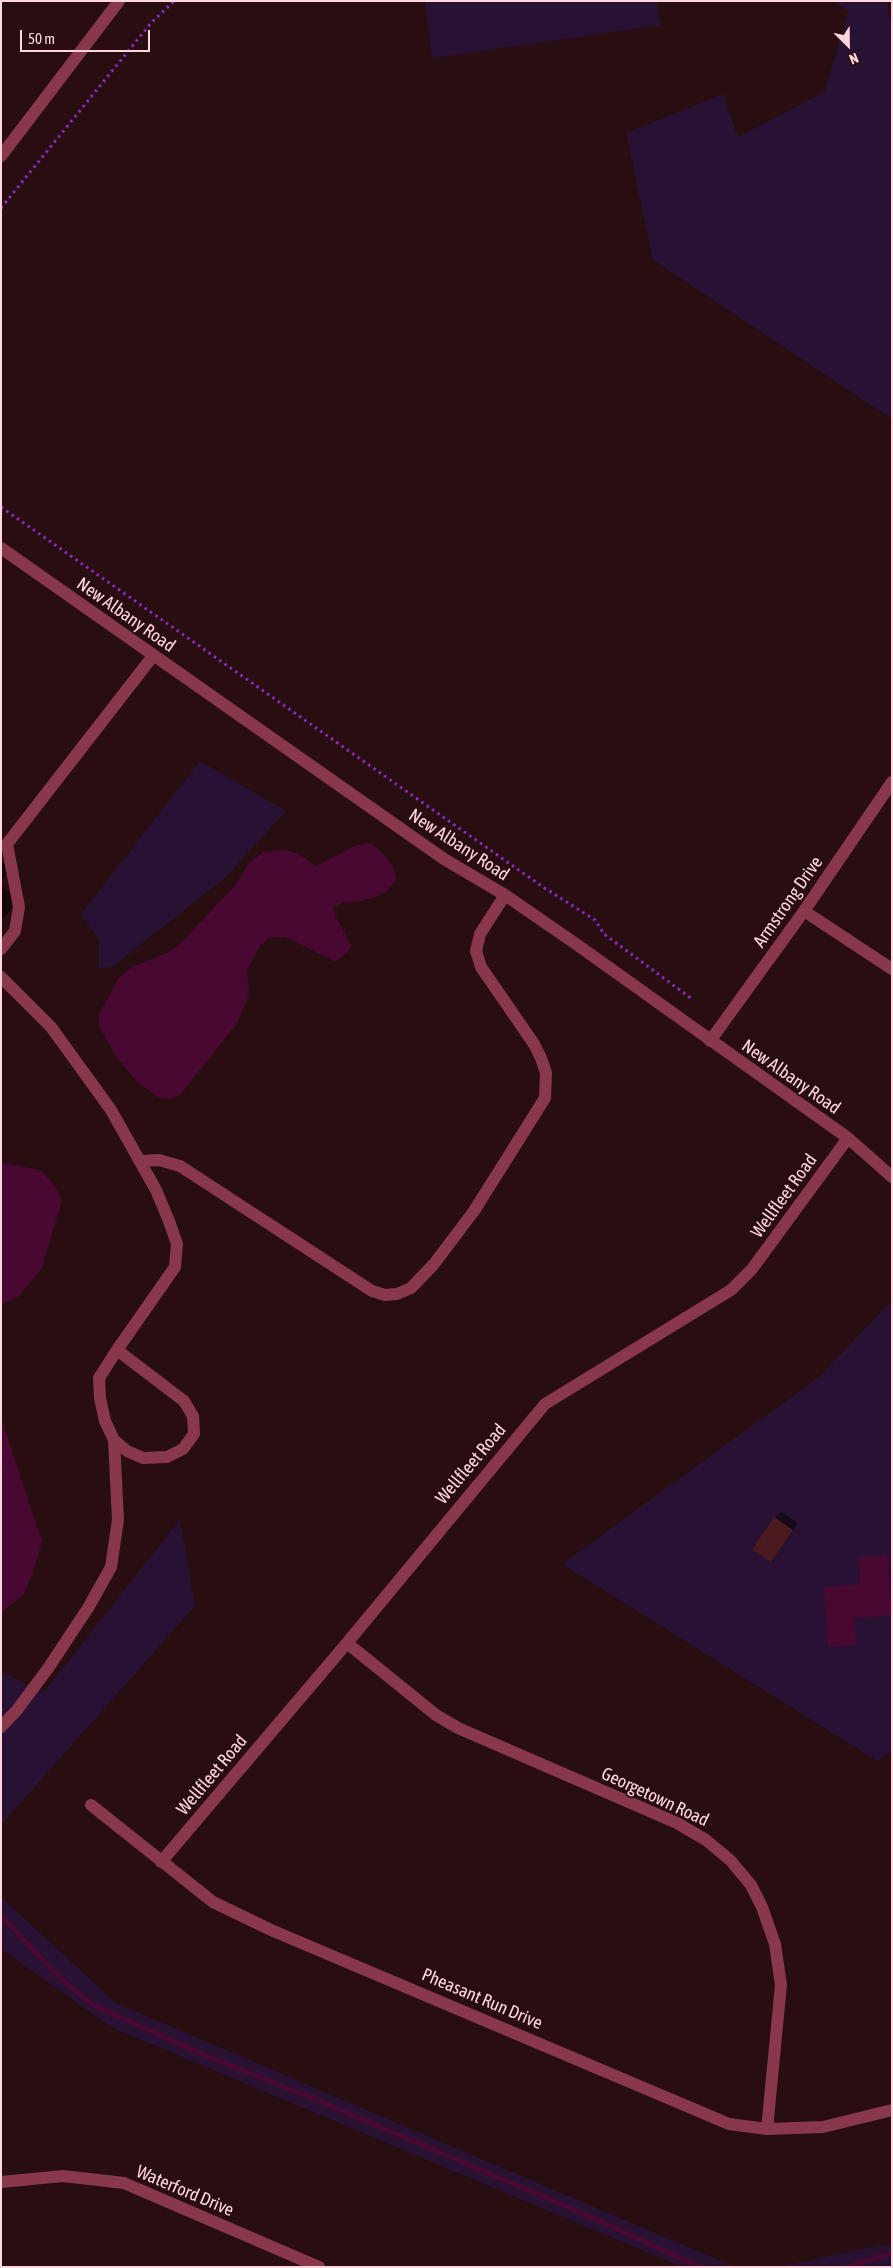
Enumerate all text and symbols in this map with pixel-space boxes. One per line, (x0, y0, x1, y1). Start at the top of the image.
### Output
scale bar (22, 20, 152, 52)
north arrow (823, 20, 873, 70)
text: 50 m (28, 30, 55, 47)
text: N (847, 50, 861, 68)
street label: New Albany Road (73, 573, 179, 657)
street label: New Albany Road (405, 805, 513, 885)
street label: Armstrong Drive (749, 852, 827, 952)
street label: New Albany Road (738, 1035, 844, 1119)
street label: Wellfleet Road (746, 1150, 822, 1242)
street label: Wellfleet Road (431, 1420, 511, 1508)
street label: Wellfleet Road (172, 1731, 252, 1819)
street label: Georgetown Road (598, 1763, 712, 1831)
street label: Pheasant Run Drive (418, 1964, 546, 2034)
street label: Waterford Drive (133, 2161, 237, 2221)

